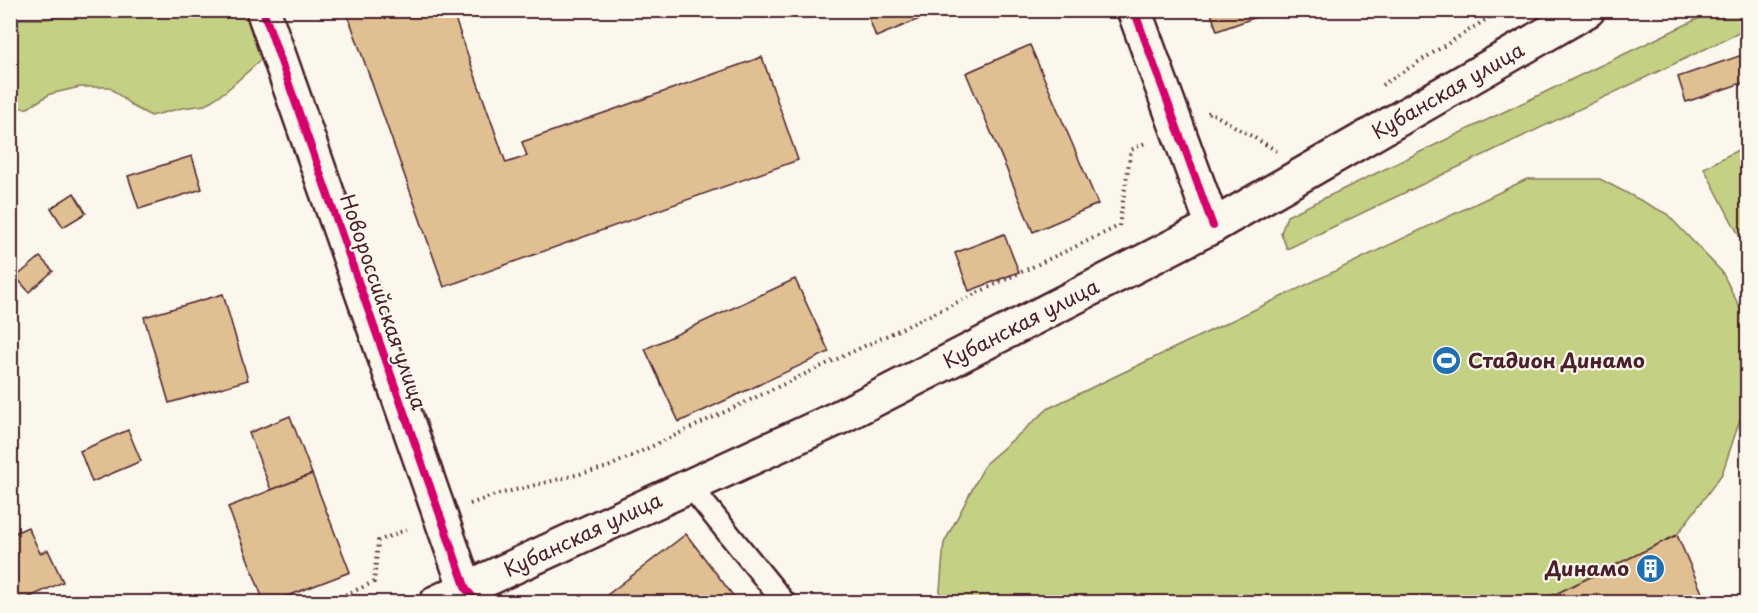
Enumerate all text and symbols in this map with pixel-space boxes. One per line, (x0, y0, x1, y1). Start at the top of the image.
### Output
street label: Кубанская улица (1366, 34, 1530, 146)
street label: Новороссийская улица (333, 190, 435, 414)
street label: Кубанская улица (937, 271, 1104, 375)
sports icon: Стадион Динамо (1431, 345, 1463, 377)
place label: Стадион Динамо (1468, 345, 1645, 375)
street label: Кубанская улица (499, 484, 667, 584)
place label: Динамо (1544, 553, 1629, 583)
building icon: Динамо (1634, 553, 1666, 585)

